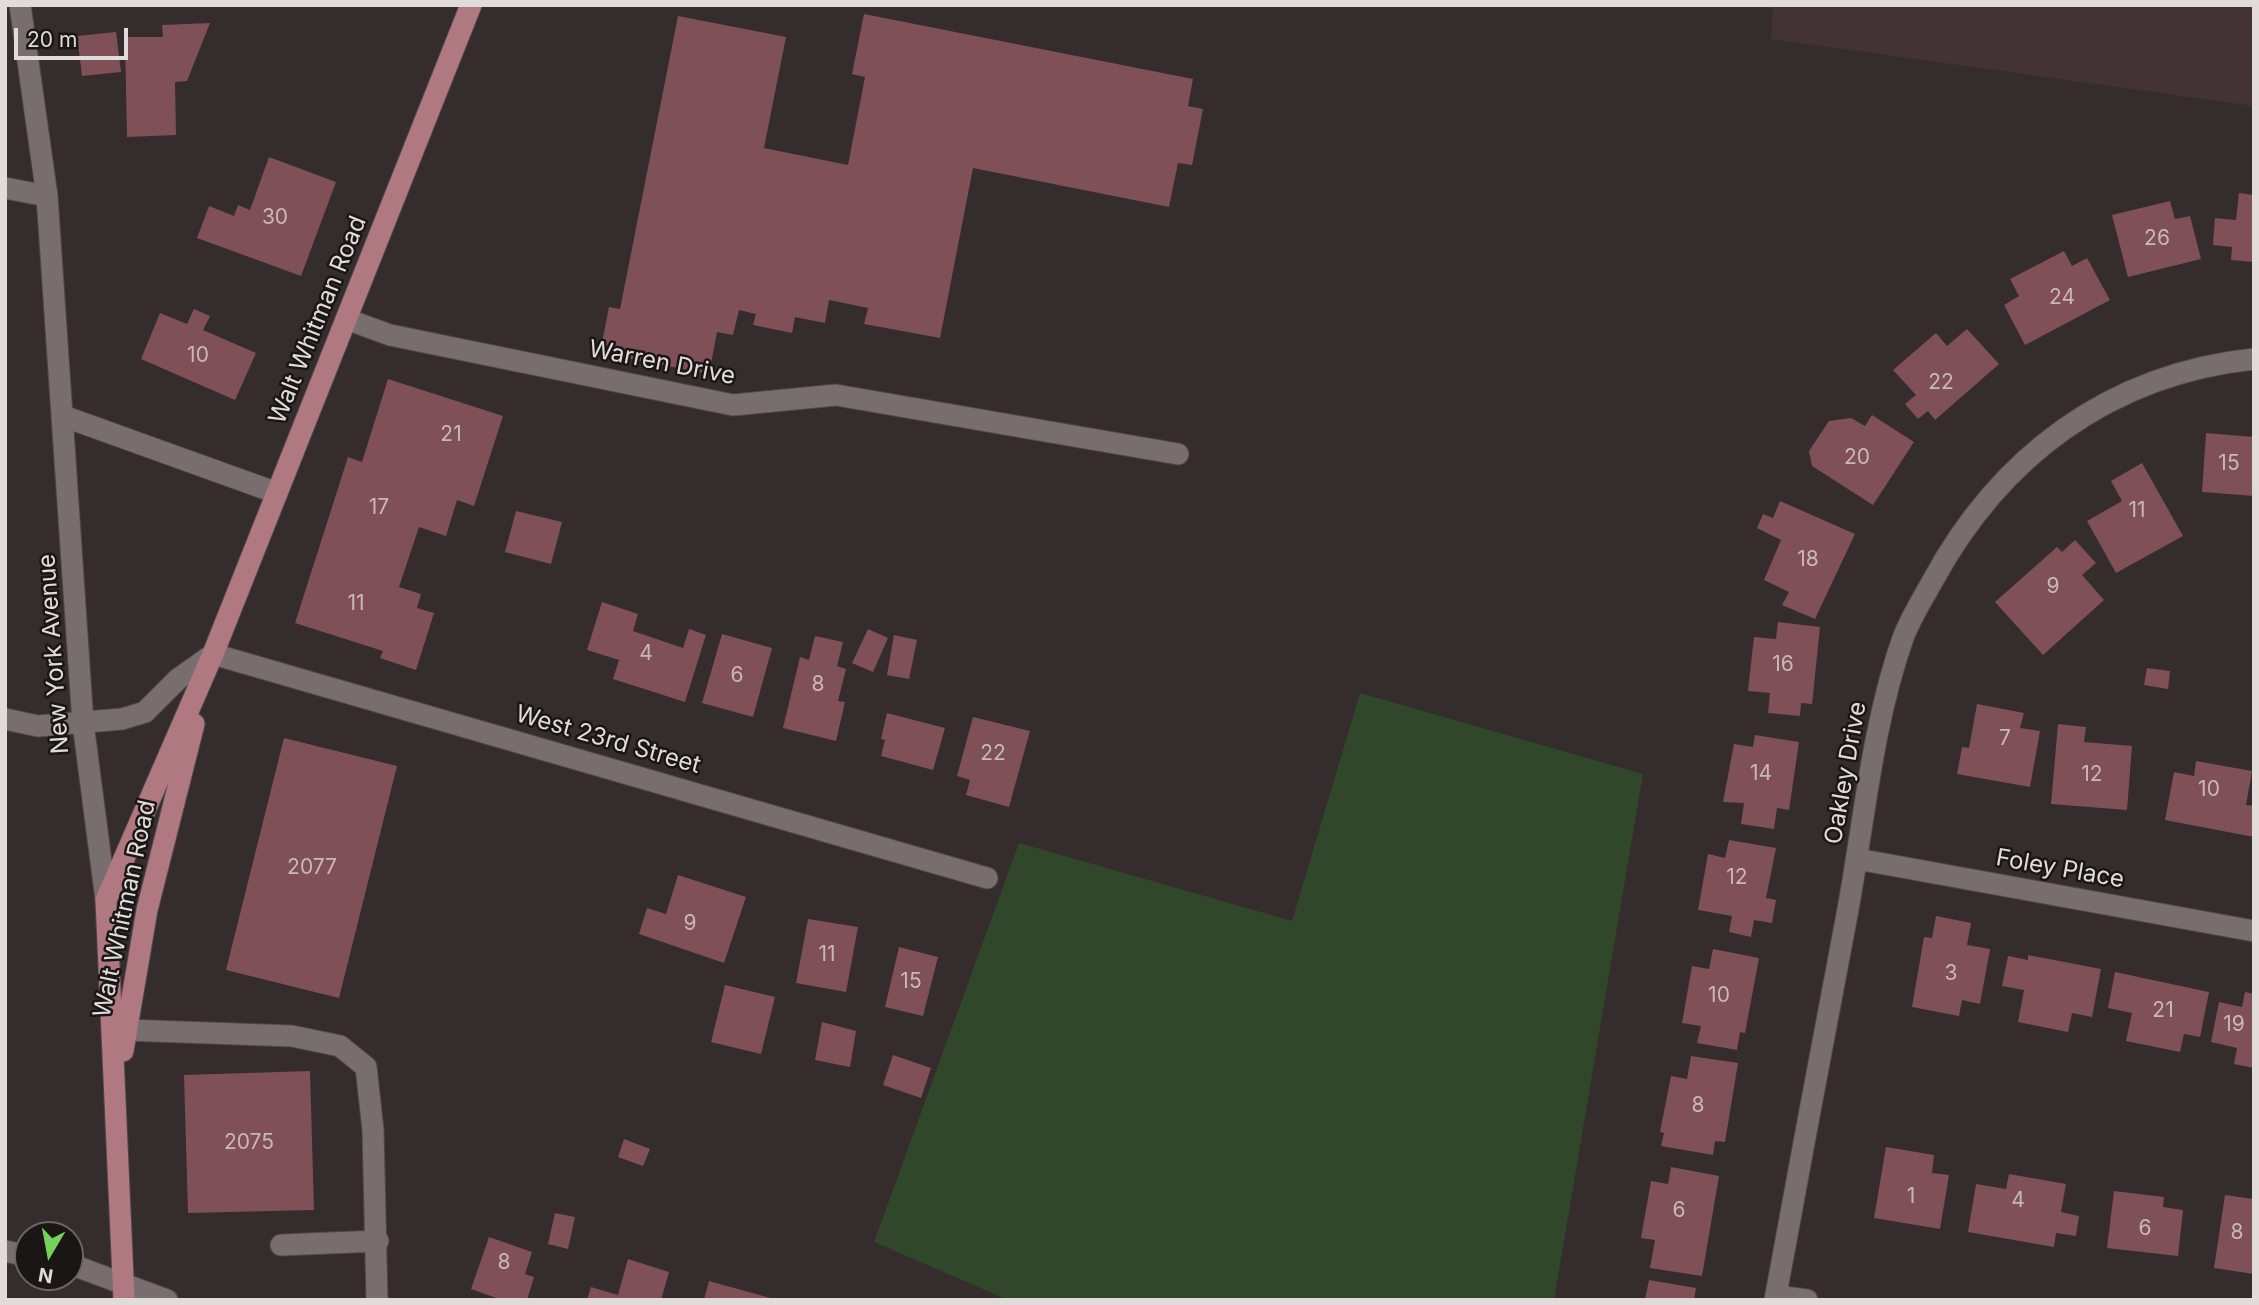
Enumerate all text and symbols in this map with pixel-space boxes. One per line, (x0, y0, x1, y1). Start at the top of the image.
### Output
scale bar (18, 14, 131, 58)
text: 20 m (27, 27, 77, 52)
house number: 30 (262, 205, 288, 231)
street label: Walt Whitman Road (263, 212, 373, 428)
house number: 26 (2144, 226, 2170, 252)
house number: 24 (2049, 285, 2075, 311)
street label: Warren Drive (586, 335, 738, 391)
house number: 10 (187, 343, 209, 369)
house number: 22 (1928, 370, 1954, 396)
house number: 21 (440, 422, 462, 448)
house number: 20 (1844, 445, 1870, 471)
house number: 15 (2218, 451, 2240, 477)
house number: 17 (369, 495, 389, 521)
house number: 11 (2128, 498, 2146, 524)
house number: 18 (1797, 547, 1819, 573)
street label: New York Avenue (33, 553, 75, 755)
house number: 9 (2046, 574, 2060, 600)
house number: 11 (347, 591, 365, 617)
house number: 4 (639, 641, 653, 667)
house number: 16 (1772, 652, 1794, 678)
house number: 6 (730, 663, 744, 689)
house number: 8 (812, 672, 824, 698)
street label: West 23rd Street (512, 700, 704, 780)
street label: Oakley Drive (1819, 700, 1873, 846)
house number: 7 (1999, 726, 2011, 752)
house number: 22 (980, 741, 1006, 767)
house number: 14 (1750, 761, 1772, 787)
house number: 12 (2081, 762, 2103, 788)
house number: 10 (2198, 777, 2220, 803)
street label: Walt Whitman Road (88, 798, 162, 1020)
street label: Foley Place (1994, 844, 2126, 894)
house number: 2077 (287, 855, 337, 881)
house number: 12 (1726, 865, 1748, 891)
house number: 9 (683, 911, 697, 937)
house number: 11 (818, 942, 836, 968)
house number: 3 (1945, 961, 1957, 987)
house number: 15 (900, 969, 922, 995)
house number: 10 (1708, 983, 1730, 1009)
house number: 21 (2152, 998, 2174, 1024)
house number: 19 (2223, 1012, 2245, 1038)
house number: 8 (1692, 1093, 1704, 1119)
house number: 2075 (224, 1130, 274, 1156)
house number: 1 (1907, 1184, 1915, 1210)
house number: 4 (2011, 1188, 2025, 1214)
house number: 6 (1672, 1198, 1686, 1224)
house number: 6 (2138, 1216, 2152, 1242)
house number: 8 (2231, 1220, 2243, 1246)
north arrow (14, 1221, 84, 1291)
house number: 8 (498, 1250, 510, 1276)
text: N (36, 1263, 55, 1288)

